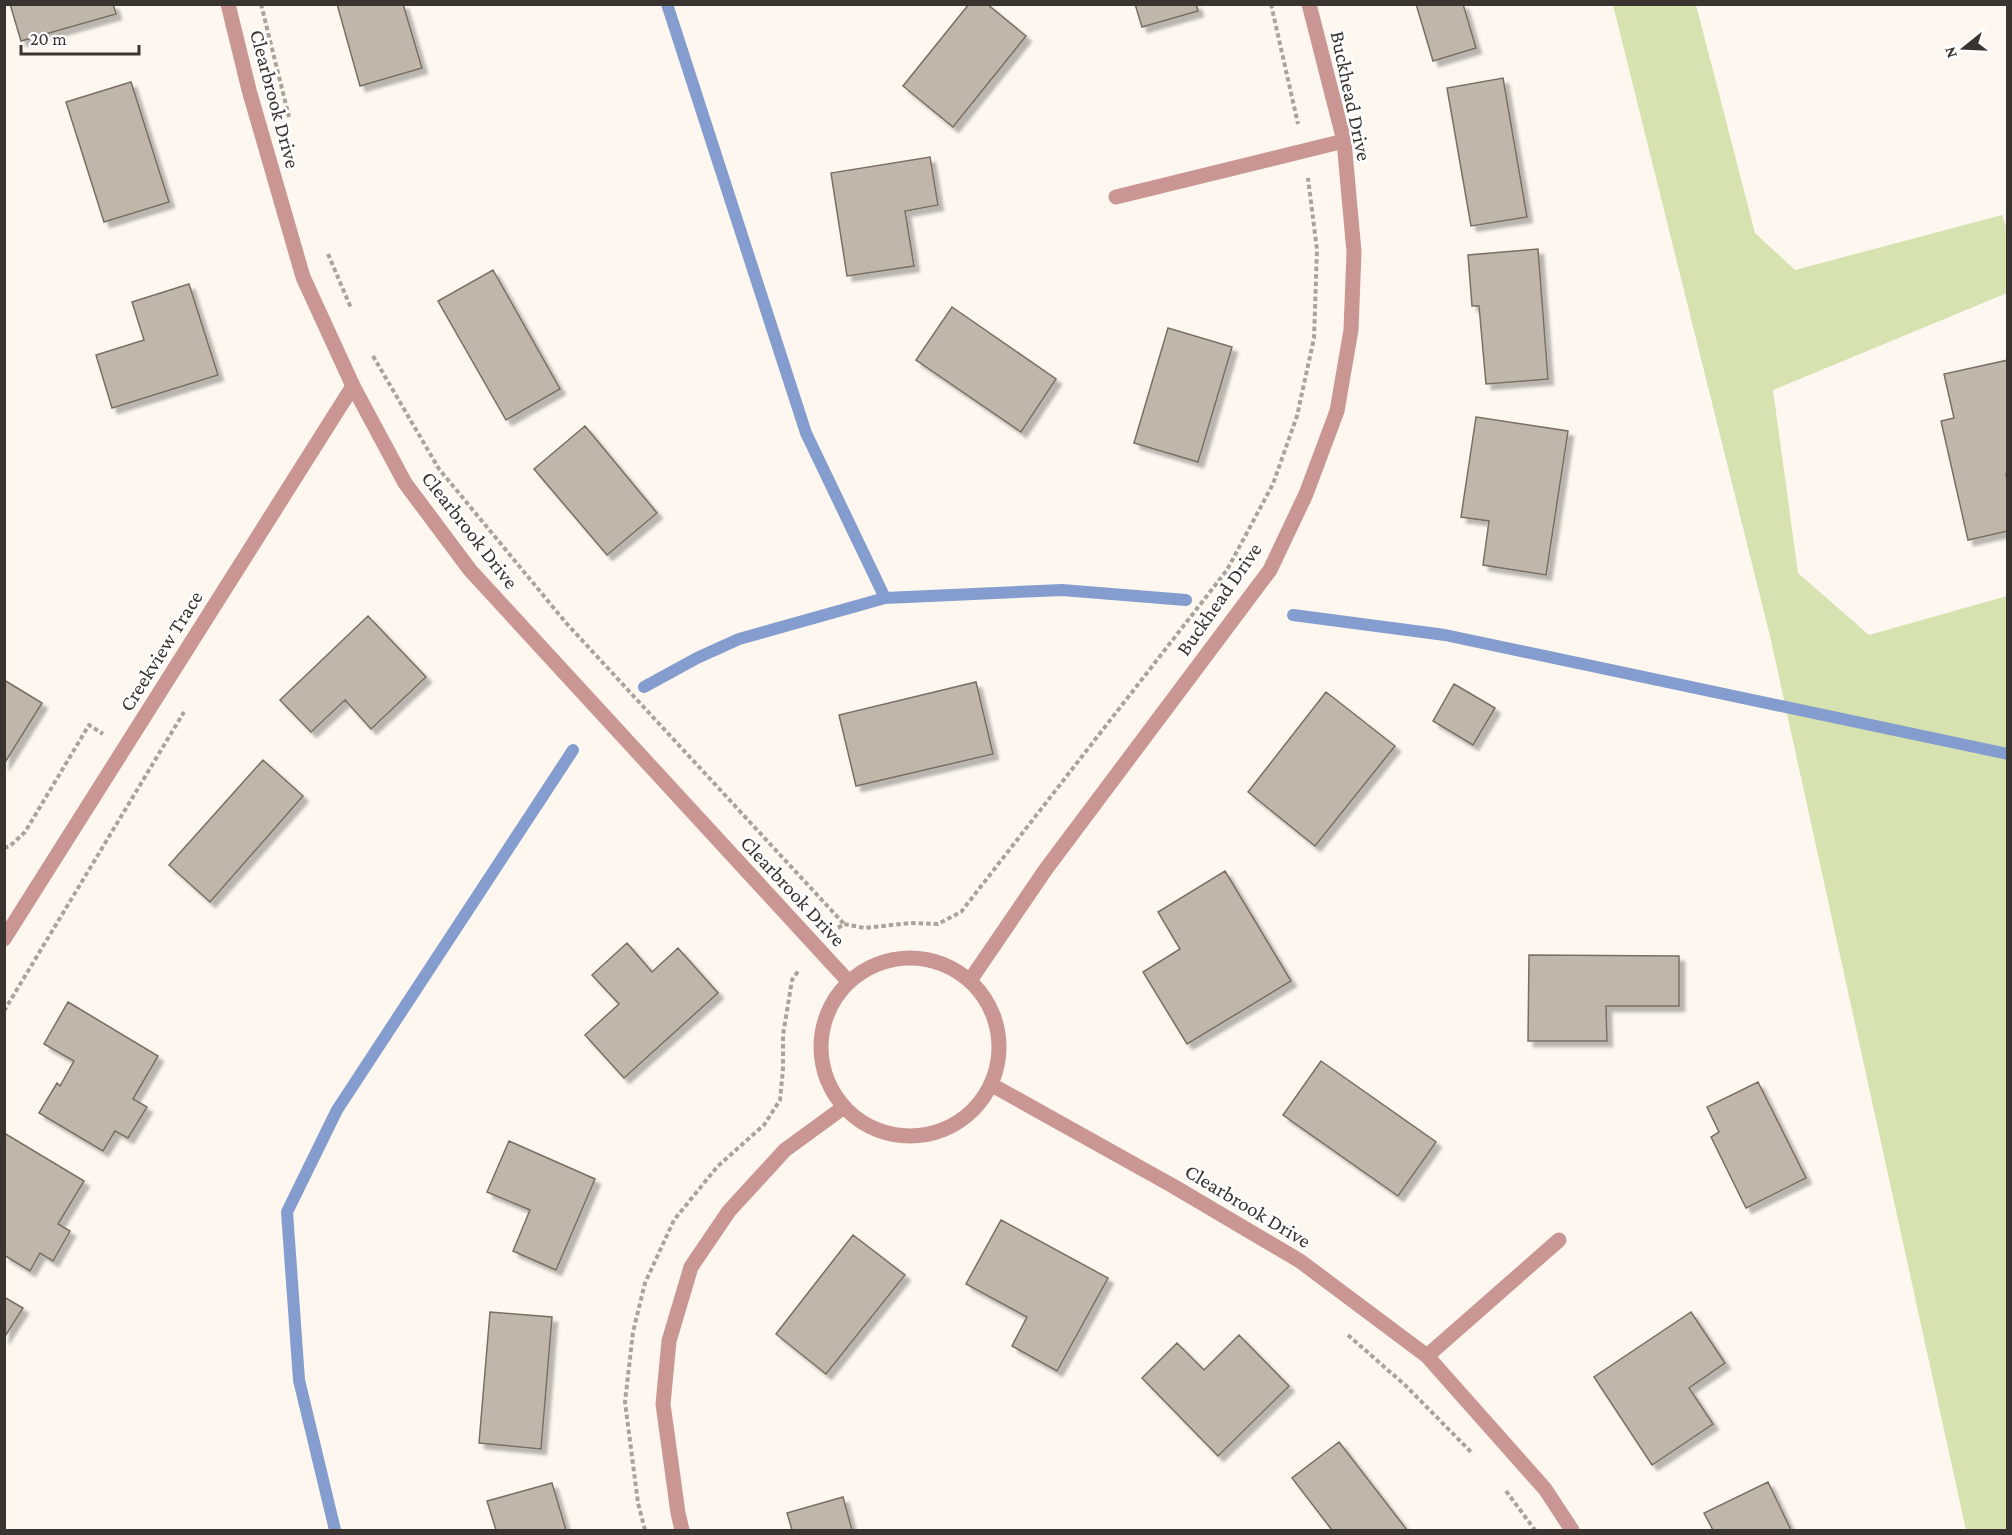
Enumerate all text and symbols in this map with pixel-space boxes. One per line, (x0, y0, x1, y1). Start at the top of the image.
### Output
scale bar (21, 18, 140, 56)
north arrow (1934, 18, 1994, 78)
street label: Clearbrook Drive (245, 27, 305, 171)
text: 20 m (30, 29, 67, 49)
street label: Buckhead Drive (1326, 29, 1376, 163)
text: N (1940, 45, 1960, 60)
street label: Clearbrook Drive (417, 466, 523, 594)
street label: Buckhead Drive (1171, 538, 1267, 660)
street label: Creekview Trace (114, 586, 208, 716)
street label: Clearbrook Drive (736, 831, 850, 951)
street label: Clearbrook Drive (1181, 1159, 1315, 1253)

